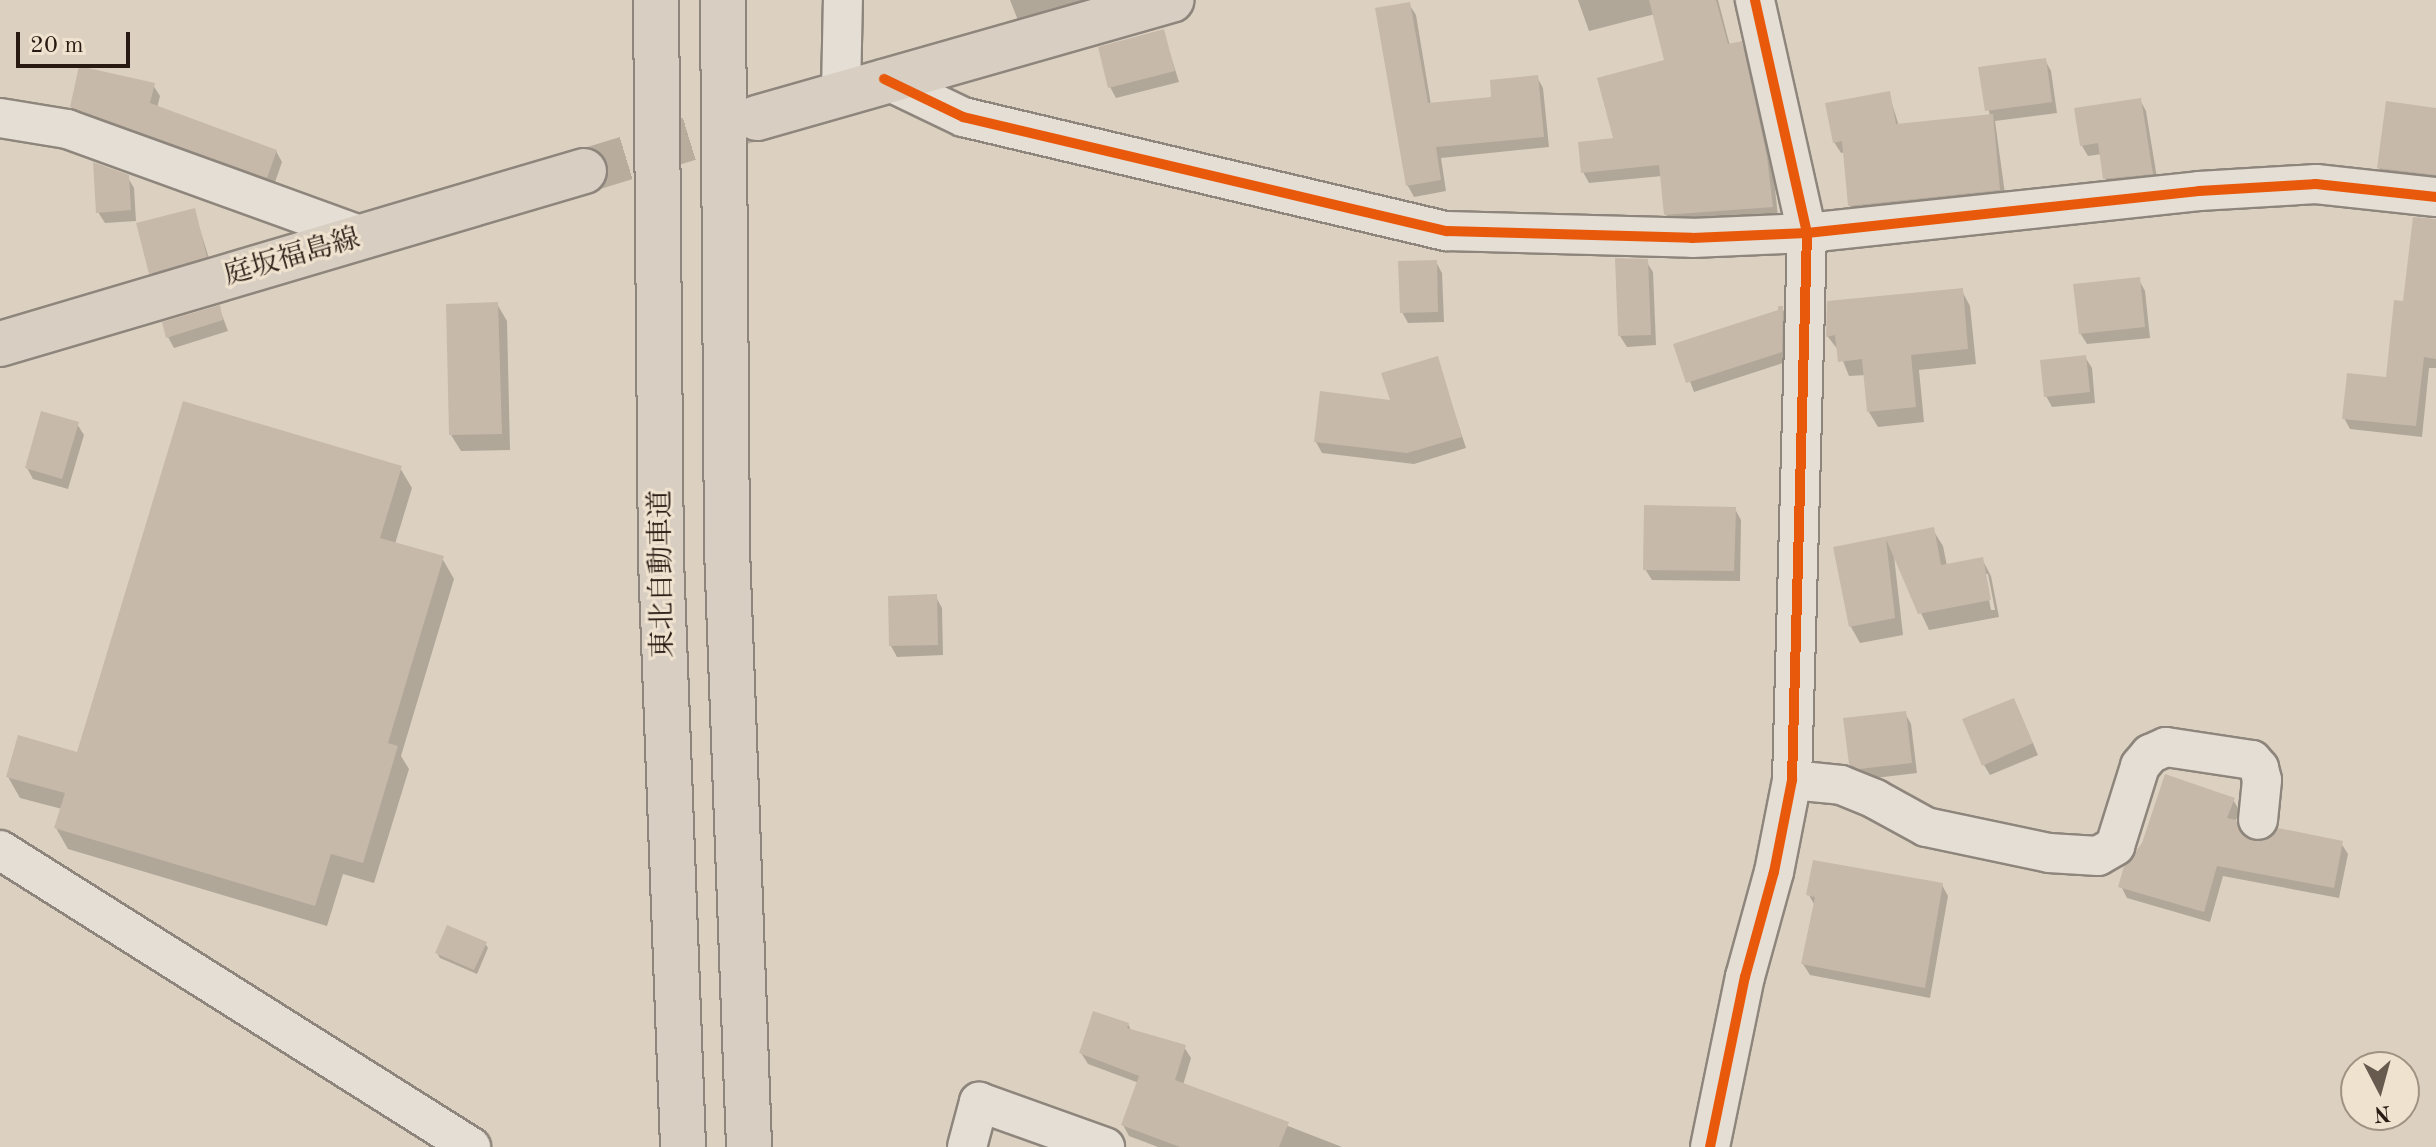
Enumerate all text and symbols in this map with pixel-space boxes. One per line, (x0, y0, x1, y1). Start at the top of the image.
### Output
scale bar (20, 16, 134, 66)
text: 20 m (30, 34, 84, 58)
street label: 庭坂福島線 (220, 223, 364, 293)
street label: 東北自動車道 (645, 490, 681, 658)
north arrow (2340, 1051, 2420, 1131)
text: N (2373, 1101, 2392, 1125)

